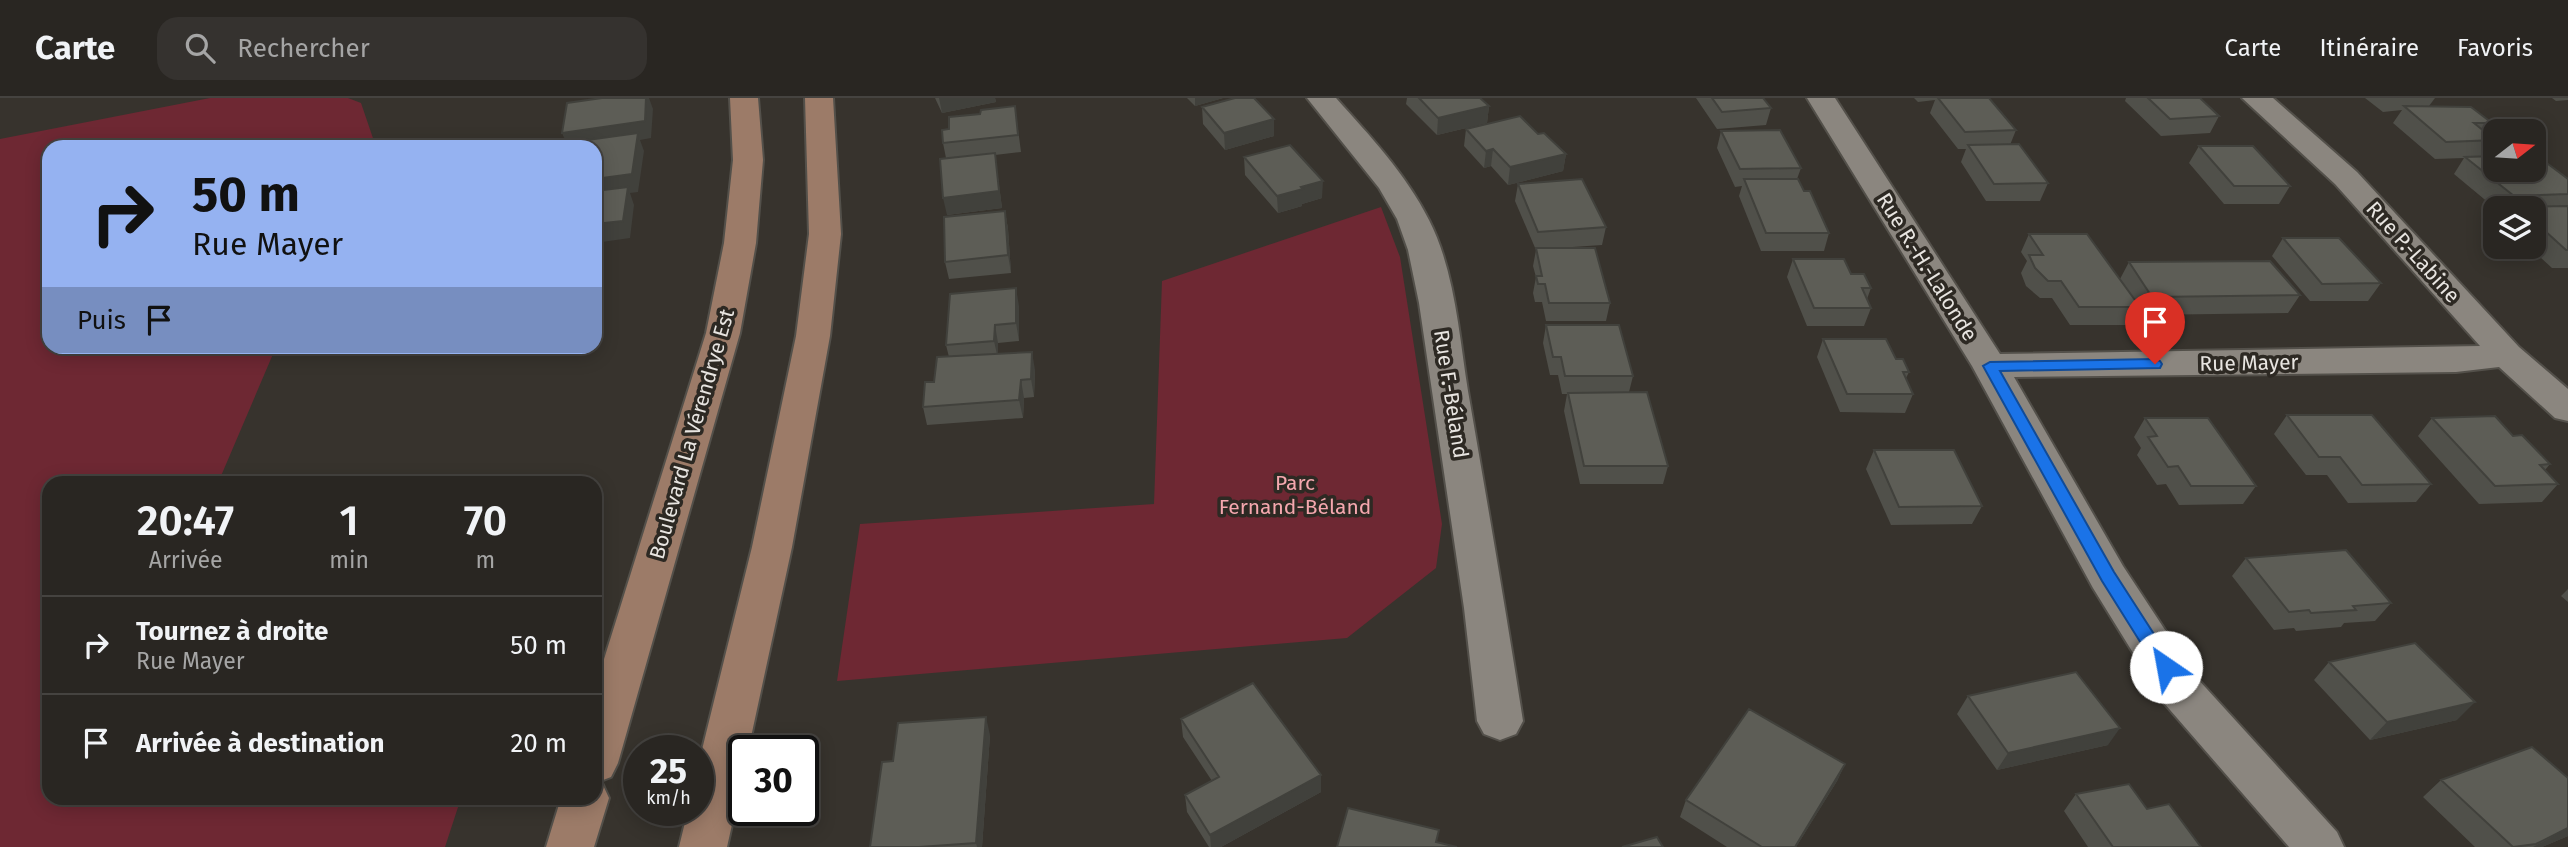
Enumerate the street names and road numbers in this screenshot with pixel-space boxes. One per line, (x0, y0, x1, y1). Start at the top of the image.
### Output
street label: Rue R.-H.-Lalonde (1871, 188, 1983, 346)
street label: Rue P.-Labine (2361, 196, 2465, 308)
street label: Boulevard La Vérendrye Est (644, 305, 740, 562)
street label: Rue F.-Béland (1428, 328, 1474, 460)
street label: Rue Mayer (2199, 349, 2299, 377)

